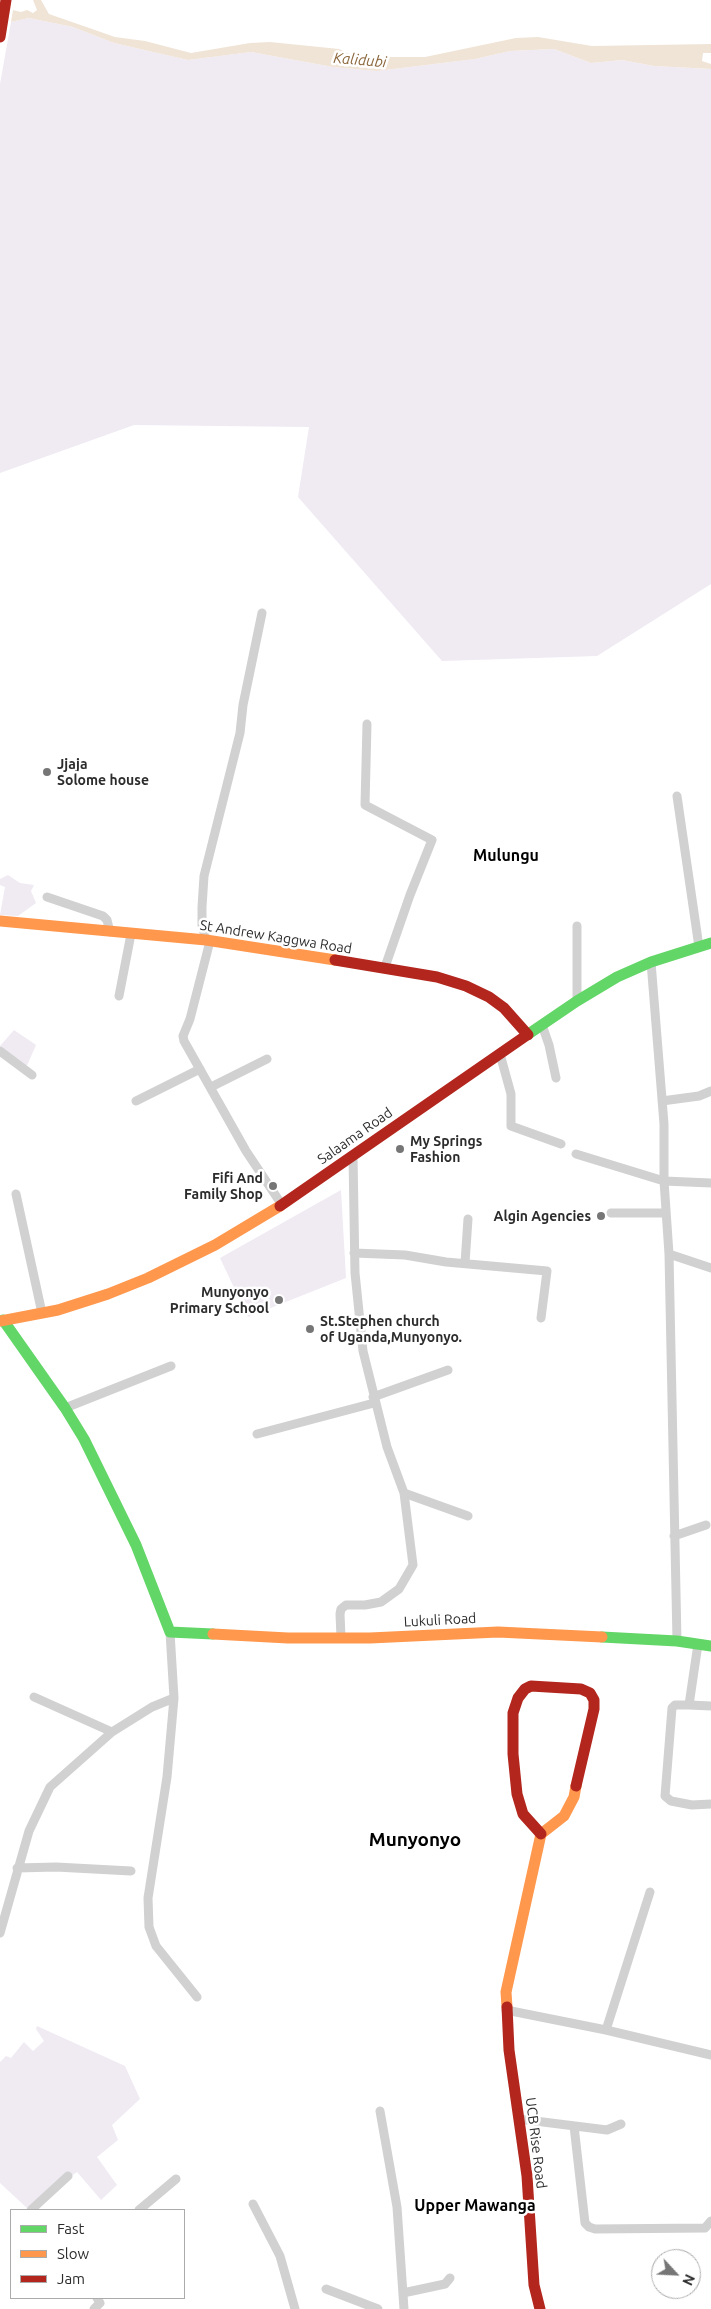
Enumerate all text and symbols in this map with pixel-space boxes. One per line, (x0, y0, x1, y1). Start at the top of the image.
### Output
water label: Kalidubi (333, 49, 387, 71)
place label: Jjaja Solome house (57, 756, 149, 789)
marker: Jjaja Solome house (41, 766, 53, 778)
district label: Mulungu (473, 846, 539, 866)
street label: St Andrew Kaggwa Road (199, 917, 353, 957)
street label: Salaama Road (314, 1104, 396, 1168)
place label: My Springs Fashion (410, 1133, 482, 1166)
marker: My Springs Fashion (394, 1143, 406, 1155)
place label: Fifi And Family Shop (184, 1170, 263, 1202)
marker: Fifi And Family Shop (267, 1180, 279, 1192)
place label: Algin Agencies (494, 1208, 591, 1224)
marker: Algin Agencies (595, 1210, 607, 1222)
place label: Munyonyo Primary School (170, 1284, 269, 1316)
marker: Munyonyo Primary School (273, 1294, 285, 1306)
place label: St.Stephen church of Uganda,Munyonyo. (320, 1313, 462, 1345)
marker: St.Stephen church of Uganda,Munyonyo. (304, 1323, 316, 1335)
street label: Lukuli Road (403, 1610, 477, 1630)
district label: Munyonyo (369, 1829, 461, 1851)
street label: UCB Rise Road (522, 2096, 550, 2190)
district label: Upper Mawanga (414, 2196, 536, 2216)
legend (10, 2209, 185, 2299)
text: Fast (57, 2220, 84, 2237)
text: Slow (57, 2245, 89, 2262)
north arrow (651, 2249, 701, 2299)
text: Jam (57, 2270, 85, 2287)
text: N (679, 2272, 698, 2288)

